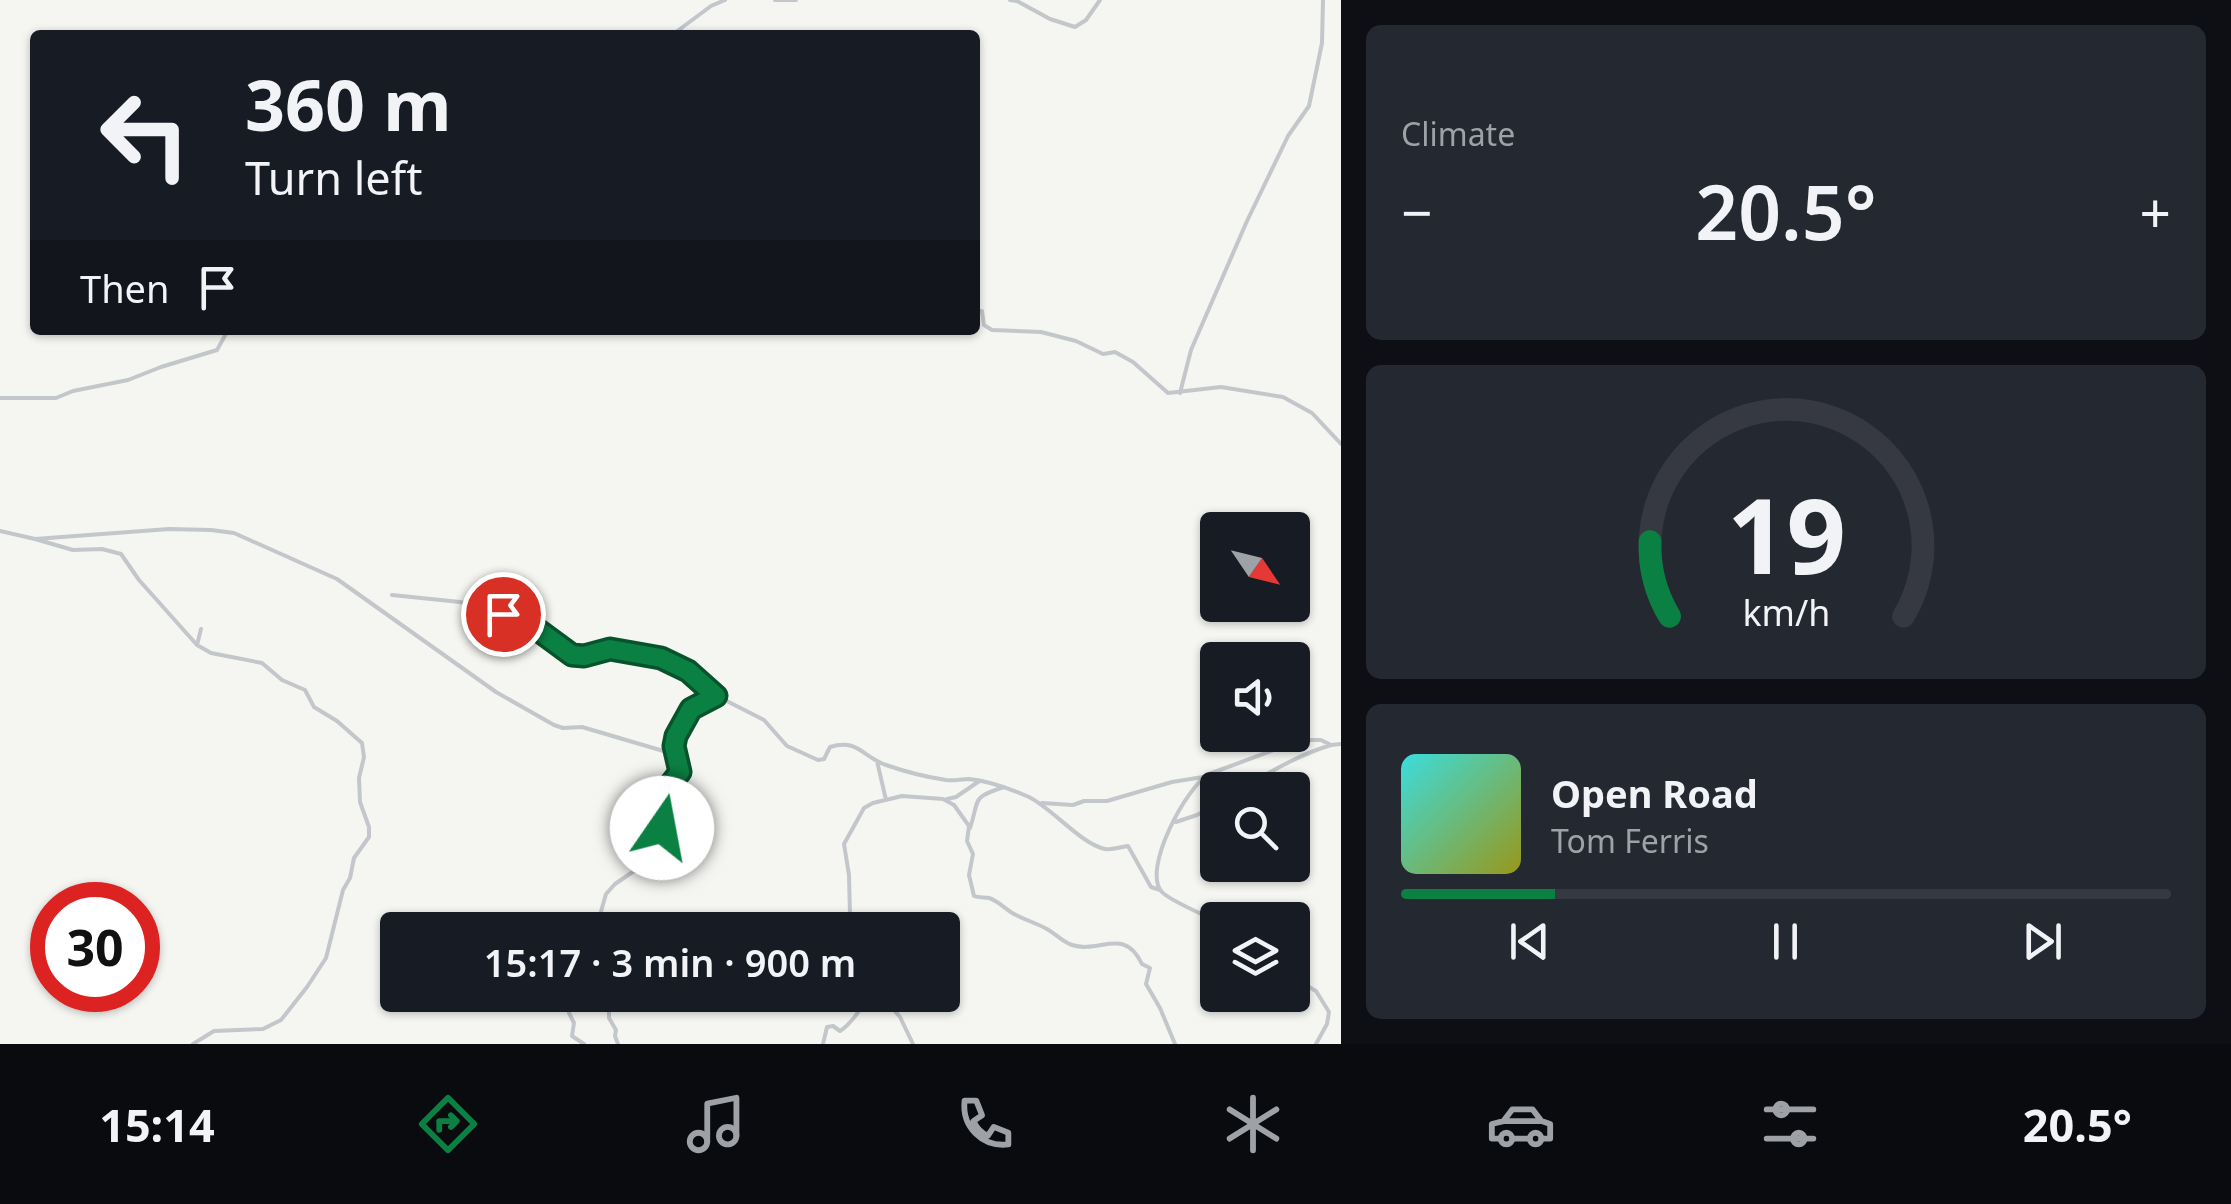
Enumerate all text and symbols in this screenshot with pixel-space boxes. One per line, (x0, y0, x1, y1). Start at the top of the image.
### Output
text: 360 m (245, 56, 452, 152)
icon: left (80, 70, 210, 200)
text: Climate (1401, 112, 1515, 155)
text: Turn left (245, 147, 422, 208)
text: 20.5° (1695, 160, 1877, 262)
text: − (1401, 174, 1432, 249)
text: + (2140, 174, 2171, 249)
icon: arrive (190, 260, 245, 315)
text: Then (80, 262, 170, 314)
text: 19 (1727, 463, 1845, 604)
north arrow (1200, 512, 1310, 622)
map controls (1200, 512, 1310, 1012)
pin (461, 572, 546, 657)
icon: arrive (476, 587, 531, 642)
text: km/h (1742, 588, 1830, 636)
button: sound (1200, 642, 1310, 752)
text: Open Road (1551, 767, 1758, 819)
button: search (1200, 772, 1310, 882)
position arrow (610, 776, 714, 880)
text: Tom Ferris (1551, 819, 1709, 862)
speed limit sign: 30 (30, 882, 160, 1012)
button: layers (1200, 902, 1310, 1012)
icon: previous (1502, 914, 1557, 969)
icon: pause (1758, 914, 1813, 969)
icon: next (2015, 914, 2070, 969)
text: 15:17 · 3 min · 900 m (484, 936, 856, 988)
icon: directions (413, 1089, 483, 1159)
icon: music (681, 1089, 751, 1159)
icon: phone (950, 1089, 1020, 1159)
icon: climate (1218, 1089, 1288, 1159)
icon: car (1486, 1089, 1556, 1159)
icon: filters (1755, 1089, 1825, 1159)
text: 15:14 (99, 1094, 215, 1155)
text: 20.5° (2023, 1094, 2132, 1155)

